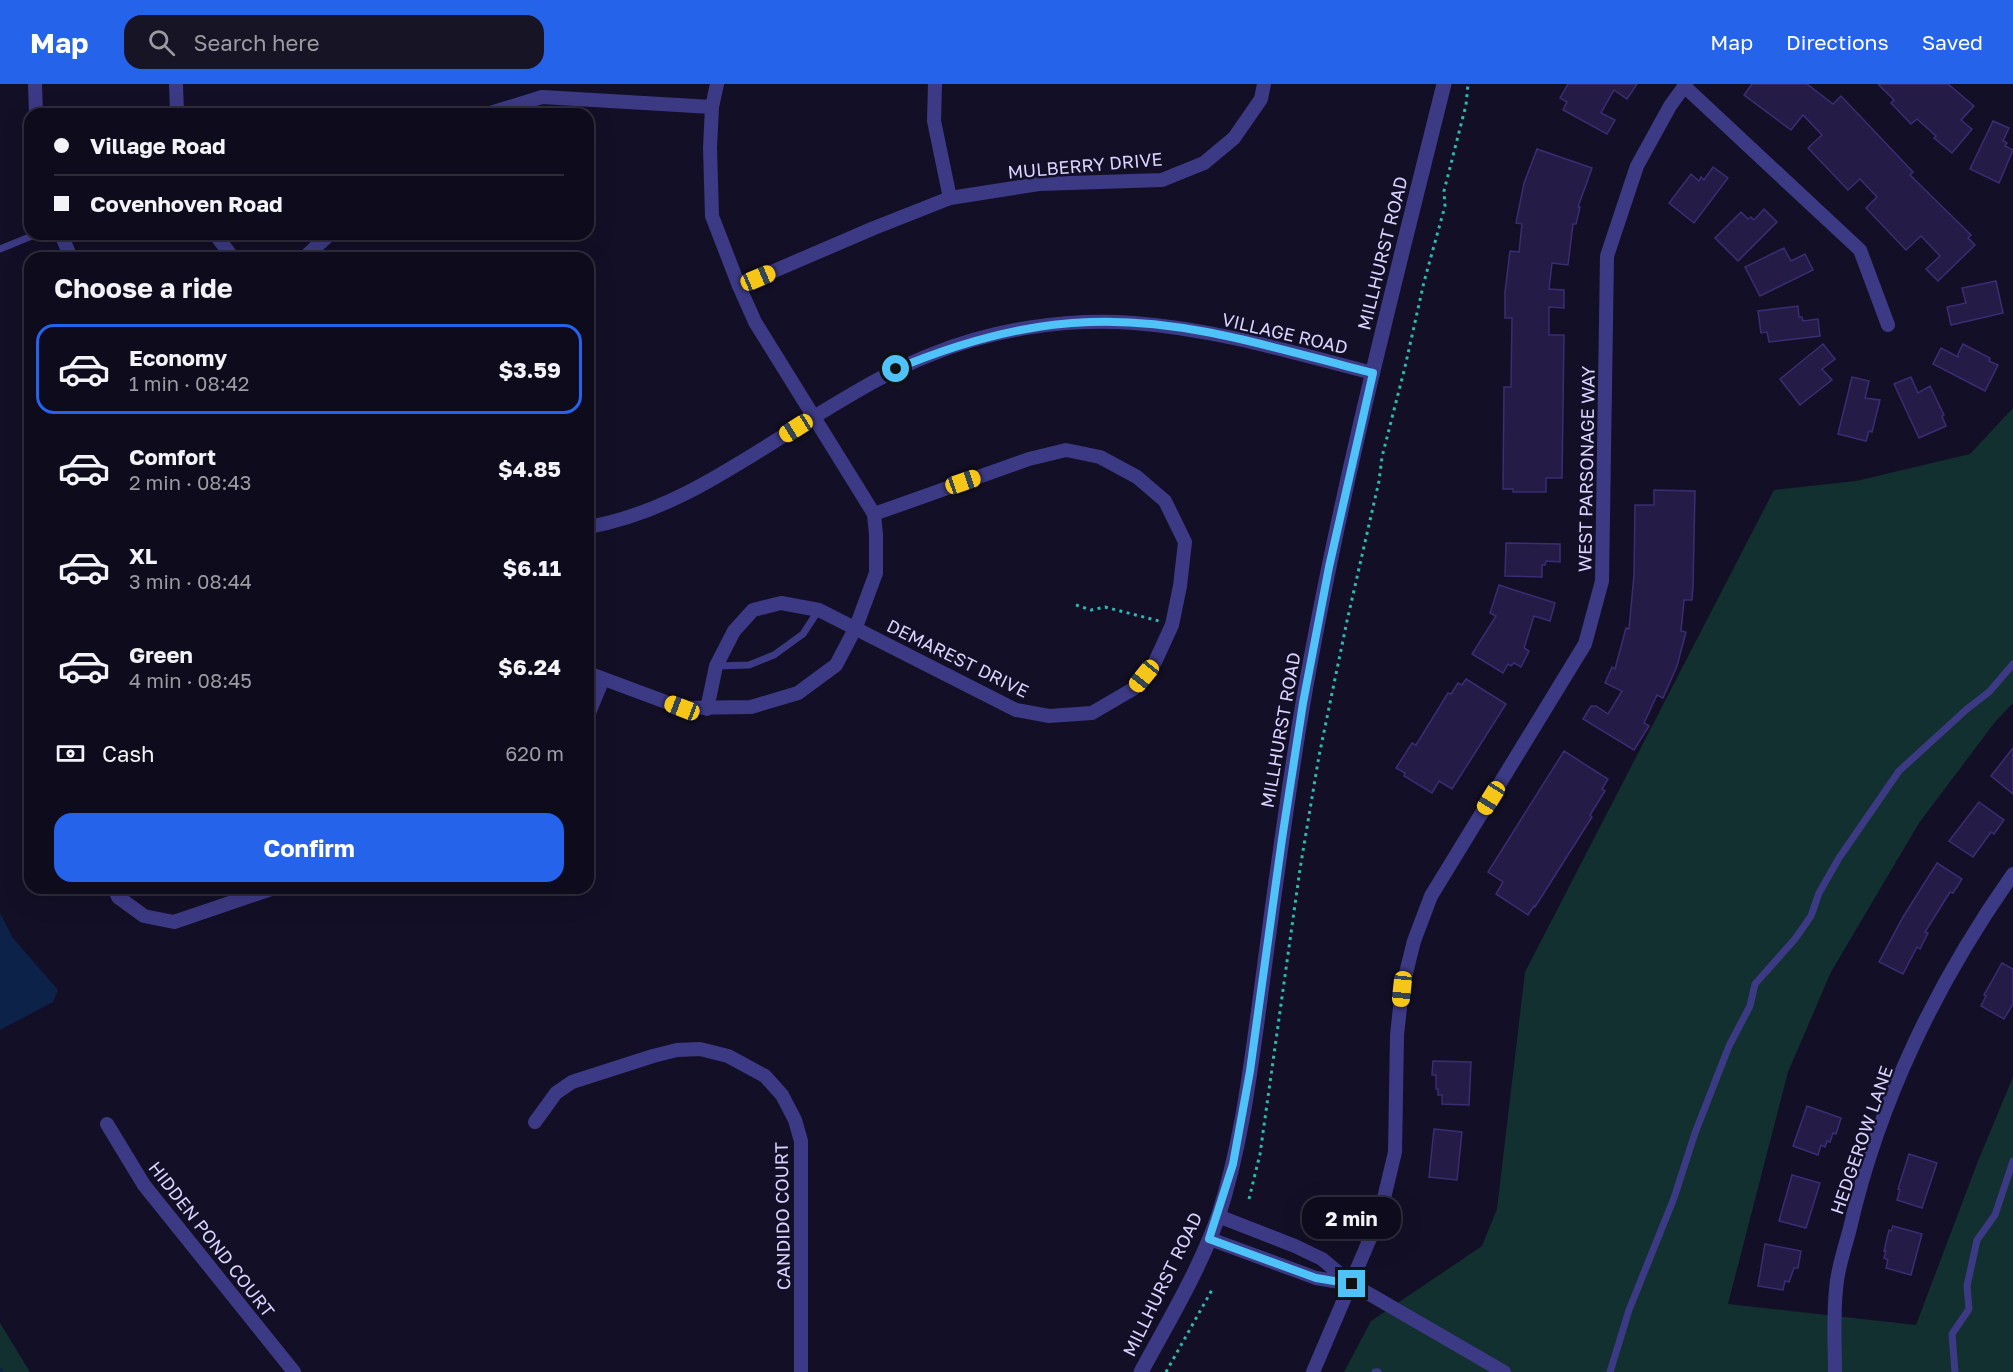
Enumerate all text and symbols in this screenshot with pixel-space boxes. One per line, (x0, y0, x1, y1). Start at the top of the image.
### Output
search box (124, 15, 544, 69)
text: Map (30, 26, 88, 59)
icon: search (145, 26, 178, 59)
text: Search here (193, 29, 319, 56)
text: Map (1710, 29, 1753, 55)
text: Directions (1786, 29, 1889, 55)
text: Saved (1922, 29, 1983, 55)
text: Village Road (90, 132, 226, 159)
street label: MULBERRY DRIVE (1007, 147, 1163, 183)
street label: MILLHURST ROAD (1352, 174, 1412, 332)
text: Covenhoven Road (90, 190, 283, 217)
car (738, 263, 778, 293)
text: Choose a ride (54, 272, 233, 304)
street label: VILLAGE ROAD (1220, 308, 1350, 358)
icon: car (57, 342, 111, 396)
text: Economy (129, 344, 227, 371)
route start (882, 355, 909, 382)
text: $3.59 (498, 356, 561, 383)
street label: WEST PARSONAGE WAY (1573, 365, 1599, 572)
text: 1 min · 08:42 (129, 371, 249, 395)
car (776, 411, 816, 445)
icon: car (57, 441, 111, 495)
text: Comfort (129, 443, 216, 470)
text: $4.85 (498, 455, 561, 482)
car (943, 468, 983, 496)
text: 2 min · 08:43 (129, 470, 251, 494)
icon: car (57, 540, 111, 594)
text: XL (129, 542, 157, 569)
text: $6.11 (503, 554, 561, 581)
text: 3 min · 08:44 (129, 569, 252, 593)
street label: DEMAREST DRIVE (884, 614, 1032, 702)
icon: car (57, 639, 111, 693)
text: Green (129, 641, 193, 668)
street label: MILLHURST ROAD (1255, 650, 1305, 810)
text: $6.24 (498, 653, 561, 680)
car (1126, 656, 1162, 696)
text: 4 min · 08:45 (129, 668, 252, 692)
car (662, 693, 702, 723)
icon: cash (54, 737, 87, 770)
text: Cash (102, 740, 155, 767)
text: 620 m (505, 741, 564, 765)
car (1474, 778, 1508, 818)
button: Confirm (54, 813, 564, 882)
car (1391, 970, 1413, 1008)
street label: HEDGEROW LANE (1825, 1063, 1897, 1217)
street label: CANDIDO COURT (770, 1142, 794, 1290)
street label: HIDDEN POND COURT (144, 1157, 280, 1321)
callout: 2 min (1302, 1197, 1402, 1239)
text: 2 min (1325, 1206, 1378, 1230)
street label: MILLHURST ROAD (1118, 1208, 1206, 1360)
route end (1338, 1270, 1365, 1297)

